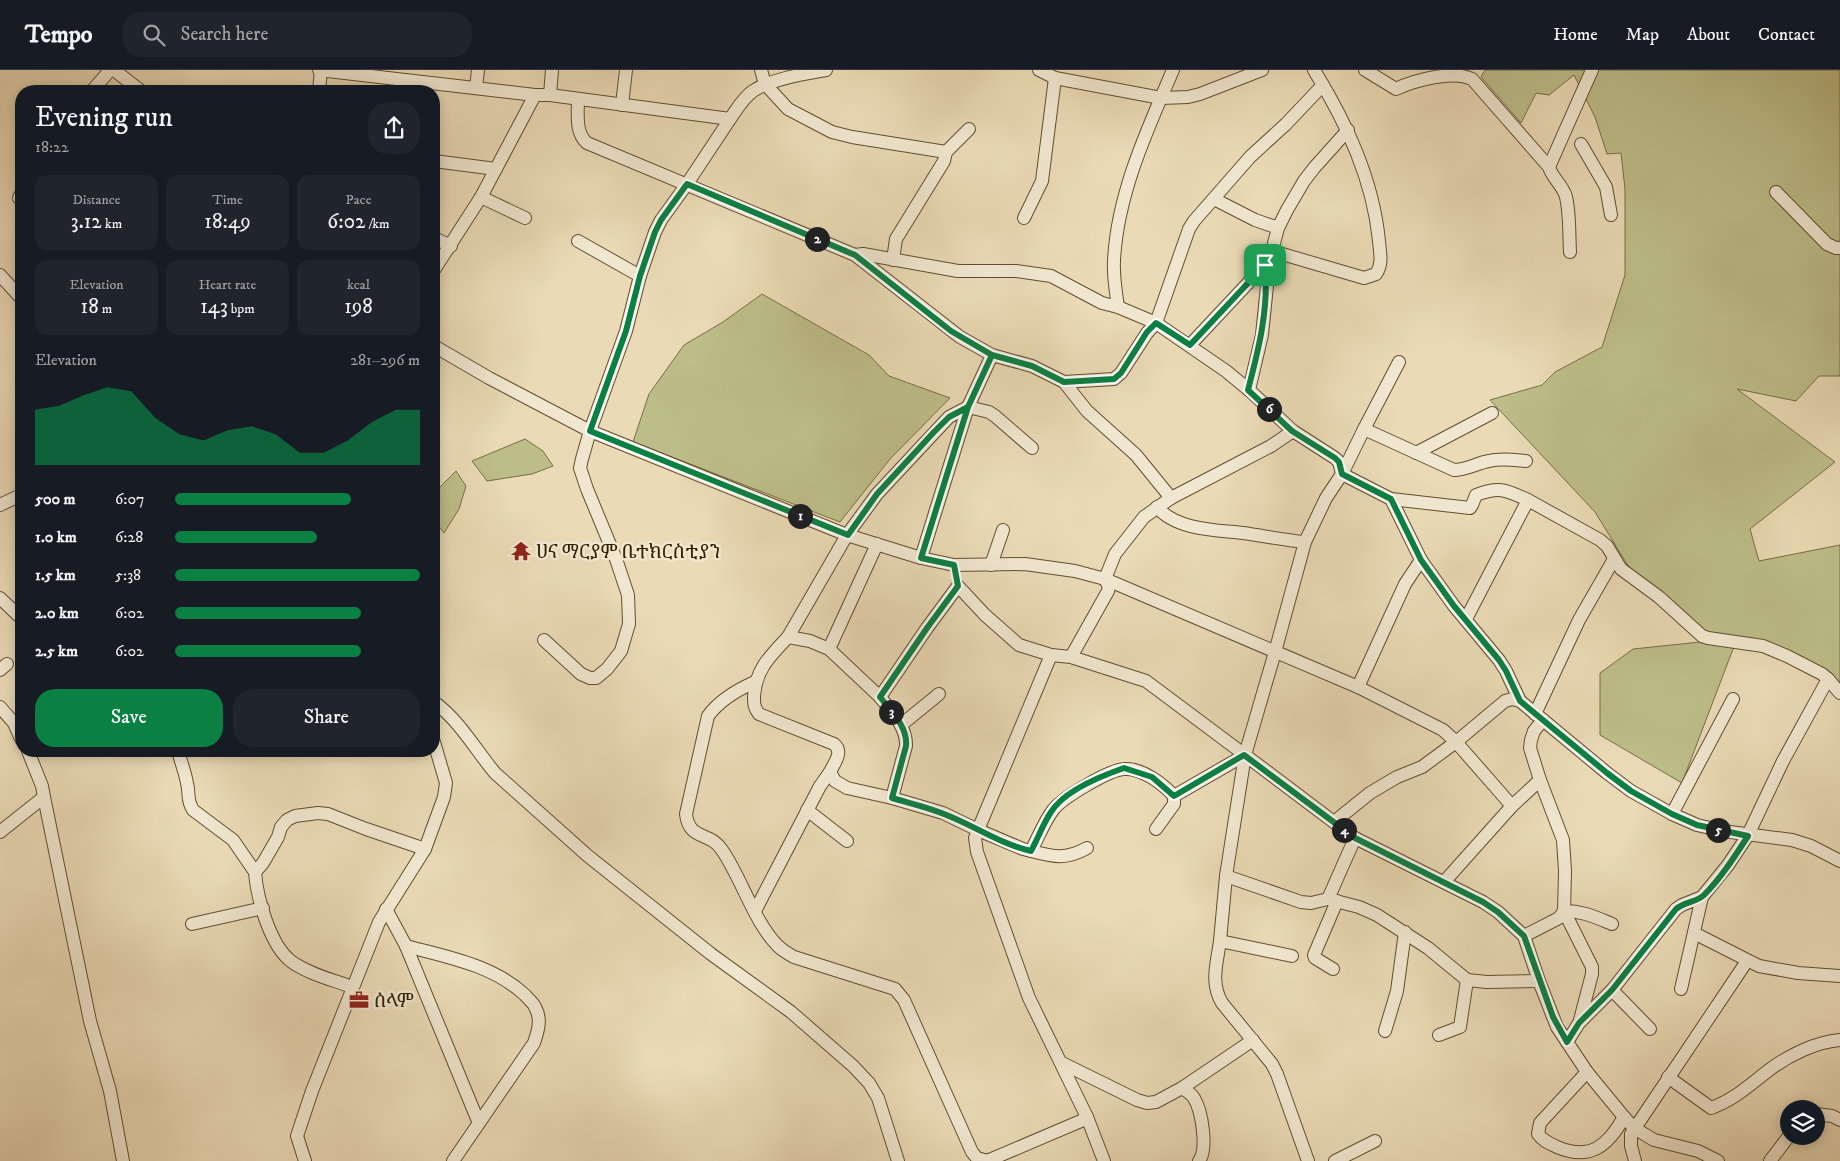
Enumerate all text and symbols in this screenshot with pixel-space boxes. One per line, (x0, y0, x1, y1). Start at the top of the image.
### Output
search box (122, 12, 472, 57)
text: Tempo (25, 20, 92, 50)
icon: search (140, 21, 168, 49)
text: Search here (180, 23, 268, 46)
text: Home (1553, 24, 1598, 46)
text: Map (1626, 24, 1659, 46)
text: About (1687, 24, 1730, 46)
text: Contact (1758, 24, 1815, 46)
text: Evening run (35, 100, 173, 135)
button: share (368, 102, 420, 154)
text: 18:22 (35, 137, 69, 157)
text: Distance (72, 191, 121, 209)
text: Time (212, 191, 243, 209)
text: Pace (346, 191, 371, 209)
text: 3.12 (71, 209, 102, 235)
text: 18:49 (204, 209, 251, 235)
text: 6:02 (327, 209, 365, 235)
text: km (102, 215, 122, 233)
text: /km (365, 215, 390, 233)
pin: 2 (804, 226, 830, 252)
text: 2 (814, 230, 821, 248)
pin (1244, 244, 1286, 286)
icon: arrive (1251, 251, 1279, 279)
text: Elevation (69, 276, 124, 294)
text: Heart rate (199, 276, 256, 294)
text: kcal (347, 276, 370, 294)
text: 18 (81, 294, 99, 320)
text: 143 (200, 294, 228, 320)
text: 198 (344, 294, 373, 320)
text: m (99, 300, 112, 318)
text: bpm (228, 300, 255, 318)
text: Elevation (35, 350, 97, 370)
text: 281–296 m (350, 350, 420, 370)
pin: 6 (1256, 396, 1282, 422)
text: 6 (1266, 400, 1273, 418)
text: 500 m (35, 489, 76, 509)
text: 6:07 (115, 489, 145, 509)
pin: 1 (788, 504, 812, 528)
text: 1 (798, 507, 803, 525)
text: 1.0 km (35, 527, 77, 547)
text: 6:28 (115, 527, 143, 547)
temple icon: ሀና ማርያም ቤተክርስቲያን (510, 540, 532, 562)
place label: ሀና ማርያም ቤተክርስቲያን (536, 541, 720, 564)
text: 1.5 km (35, 565, 76, 585)
text: 5:38 (115, 565, 141, 585)
text: 2.0 km (35, 603, 79, 623)
text: 6:02 (115, 603, 144, 623)
text: 2.5 km (35, 641, 78, 661)
text: 6:02 (115, 641, 144, 661)
button: Save (35, 689, 223, 747)
button: Share (233, 689, 420, 747)
pin: 3 (878, 700, 904, 724)
text: 3 (889, 703, 894, 721)
pin: 4 (1332, 818, 1356, 842)
pin: 5 (1706, 818, 1730, 842)
text: 4 (1340, 821, 1349, 839)
text: 5 (1715, 821, 1722, 839)
office icon: ሰላም (348, 989, 370, 1011)
place label: ሰላም (374, 990, 414, 1013)
map controls (1780, 1100, 1825, 1145)
button: layers (1780, 1100, 1825, 1145)

